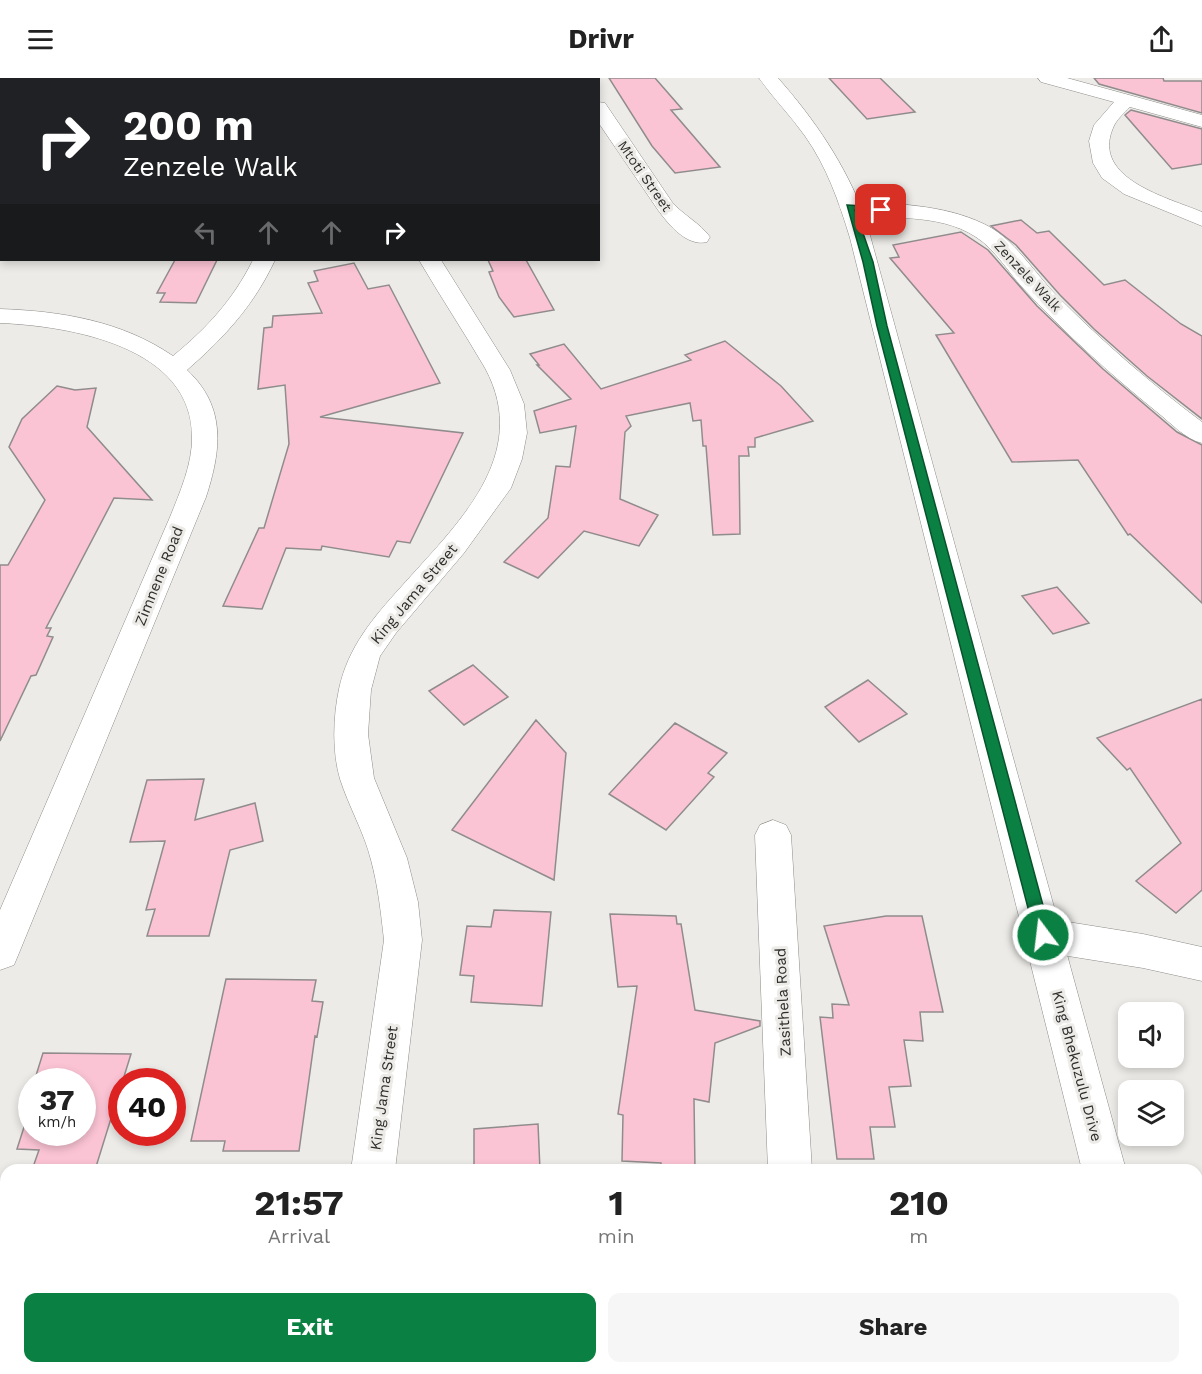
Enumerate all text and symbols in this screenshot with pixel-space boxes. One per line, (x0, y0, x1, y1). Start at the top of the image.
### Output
icon: menu (24, 23, 57, 56)
text: Drivr (568, 23, 634, 55)
icon: share (1145, 23, 1178, 56)
text: 200 m (123, 101, 254, 150)
icon: right (24, 102, 102, 180)
street label: Mtoti Street (615, 138, 675, 215)
text: Zenzele Walk (123, 151, 298, 183)
pin (855, 184, 906, 235)
icon: arrive (864, 193, 897, 226)
icon: left (189, 216, 222, 249)
icon: ahead (252, 216, 285, 249)
icon: ahead (315, 216, 348, 249)
icon: right (378, 216, 411, 249)
street label: Zenzele Walk (991, 237, 1065, 315)
street label: Zimnene Road (131, 524, 187, 628)
street label: King Jama Street (367, 540, 462, 648)
position arrow (1011, 903, 1075, 967)
street label: Zasithela Road (771, 947, 795, 1057)
street label: King Bhekuzulu Drive (1048, 989, 1106, 1143)
map controls (1118, 1002, 1184, 1146)
button: sound (1118, 1002, 1184, 1068)
street label: King Jama Street (366, 1024, 402, 1151)
speed limit sign: 40 (108, 1068, 186, 1146)
button: layers (1118, 1080, 1184, 1146)
text: 37 (39, 1082, 75, 1117)
text: km/h (38, 1113, 76, 1131)
text: 21:57 (254, 1182, 344, 1224)
text: 1 (608, 1182, 624, 1224)
text: 210 (889, 1182, 949, 1224)
text: Arrival (268, 1224, 330, 1248)
text: min (598, 1224, 635, 1248)
text: m (909, 1224, 928, 1248)
button: Exit (24, 1293, 596, 1362)
button: Share (608, 1293, 1179, 1362)

